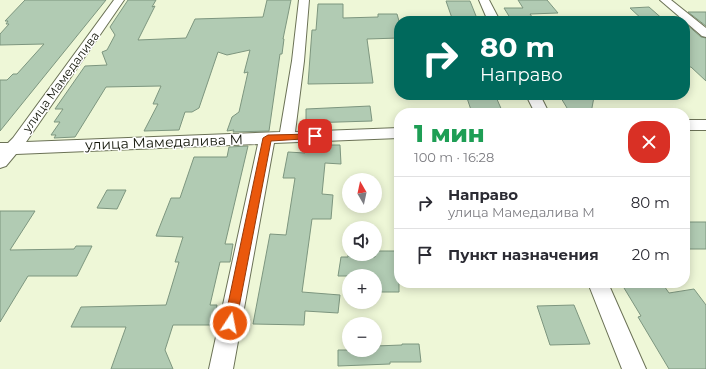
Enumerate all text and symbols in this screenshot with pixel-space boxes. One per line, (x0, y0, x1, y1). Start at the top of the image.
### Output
street label: улица Мамедалива (18, 28, 102, 136)
text: 80 m (480, 30, 555, 64)
icon: right (414, 32, 466, 84)
text: Направо (480, 64, 563, 86)
pin (298, 119, 332, 153)
text: 1 мин (414, 119, 485, 148)
button: close (628, 121, 670, 163)
icon: arrive (304, 125, 326, 147)
street label: улица Мамедалива М (84, 130, 243, 154)
text: 100 m · 16:28 (414, 149, 494, 165)
north arrow (342, 173, 382, 213)
map controls (342, 173, 382, 357)
text: Направо (448, 185, 518, 204)
icon: right (414, 192, 436, 214)
text: 80 m (631, 193, 670, 212)
text: улица Мамедалива М (448, 204, 595, 220)
button: sound (342, 221, 382, 261)
icon: arrive (414, 244, 436, 266)
text: Пункт назначения (448, 245, 599, 264)
text: 20 m (632, 245, 670, 264)
button: + (342, 269, 382, 309)
position arrow (209, 302, 251, 344)
button: − (342, 317, 382, 357)

